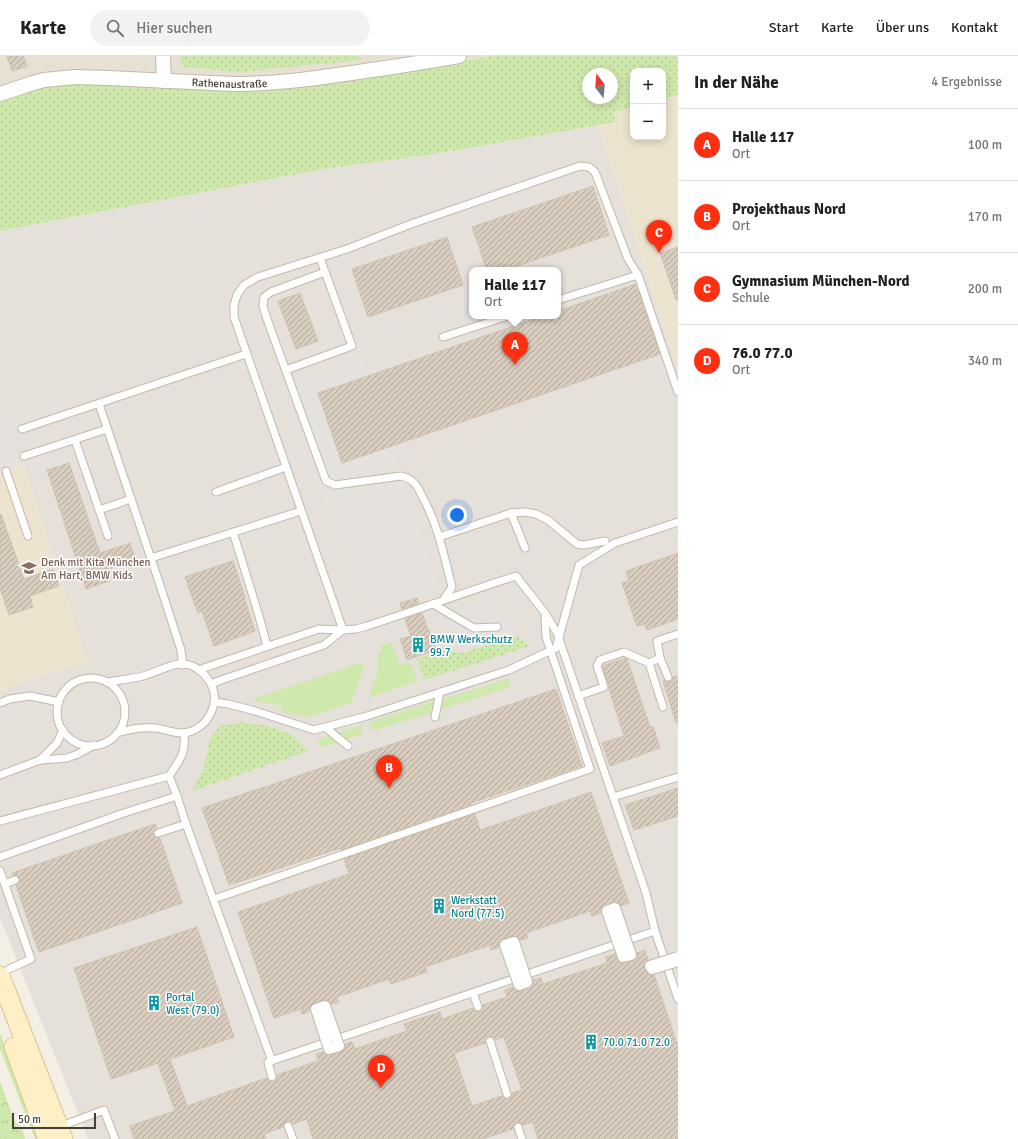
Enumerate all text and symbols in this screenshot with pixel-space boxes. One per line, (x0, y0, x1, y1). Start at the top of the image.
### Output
search box (90, 10, 370, 46)
text: Karte (20, 16, 66, 40)
icon: search (104, 17, 126, 39)
text: Hier suchen (136, 19, 212, 37)
text: Start (769, 19, 799, 36)
text: Karte (821, 19, 854, 36)
text: Über uns (876, 19, 929, 36)
text: Kontakt (951, 19, 998, 36)
north arrow (582, 68, 618, 104)
map controls (630, 68, 666, 140)
button: + (630, 68, 666, 104)
text: In der Nähe (694, 72, 779, 93)
text: 4 Ergebnisse (931, 74, 1002, 90)
street label: Rathenaustraße (191, 75, 268, 91)
button: − (630, 104, 666, 140)
text: Halle 117 (732, 128, 794, 146)
text: A (703, 137, 711, 153)
text: 100 m (968, 137, 1002, 153)
text: Ort (732, 146, 750, 162)
text: Projekthaus Nord (732, 200, 846, 218)
text: B (703, 209, 711, 225)
text: 170 m (968, 209, 1002, 225)
text: Ort (732, 218, 750, 234)
pin: C (646, 220, 672, 253)
popup (469, 267, 561, 319)
text: Gymnasium München-Nord (732, 272, 910, 290)
text: Halle 117 (484, 276, 546, 294)
text: C (703, 281, 711, 297)
text: 200 m (968, 281, 1002, 297)
text: Schule (732, 290, 770, 306)
text: Ort (484, 294, 502, 310)
pin: A (502, 332, 528, 365)
text: 76.0 77.0 (732, 344, 793, 362)
text: D (703, 353, 711, 369)
text: 340 m (968, 353, 1002, 369)
text: Ort (732, 362, 750, 378)
your location (447, 505, 467, 525)
place label: Denk mit Kita München Am Hart, BMW Kids (41, 556, 150, 582)
school or university icon: Denk mit Kita München Am Hart, BMW Kids (20, 559, 38, 577)
place label: BMW Werkschutz 99.7 (430, 633, 512, 659)
building icon: BMW Werkschutz 99.7 (409, 636, 427, 654)
pin: B (376, 755, 402, 788)
place label: Werkstatt Nord (77.5) (451, 894, 504, 920)
building icon: Werkstatt Nord (77.5) (430, 897, 448, 915)
place label: Portal West (79.0) (166, 991, 220, 1017)
building icon: Portal West (79.0) (145, 994, 163, 1012)
building icon: 70.0 71.0 72.0 (582, 1033, 600, 1051)
place label: 70.0 71.0 72.0 (603, 1036, 670, 1049)
pin: D (368, 1055, 394, 1088)
scale bar (12, 1111, 96, 1130)
text: 50 m (18, 1113, 41, 1126)

